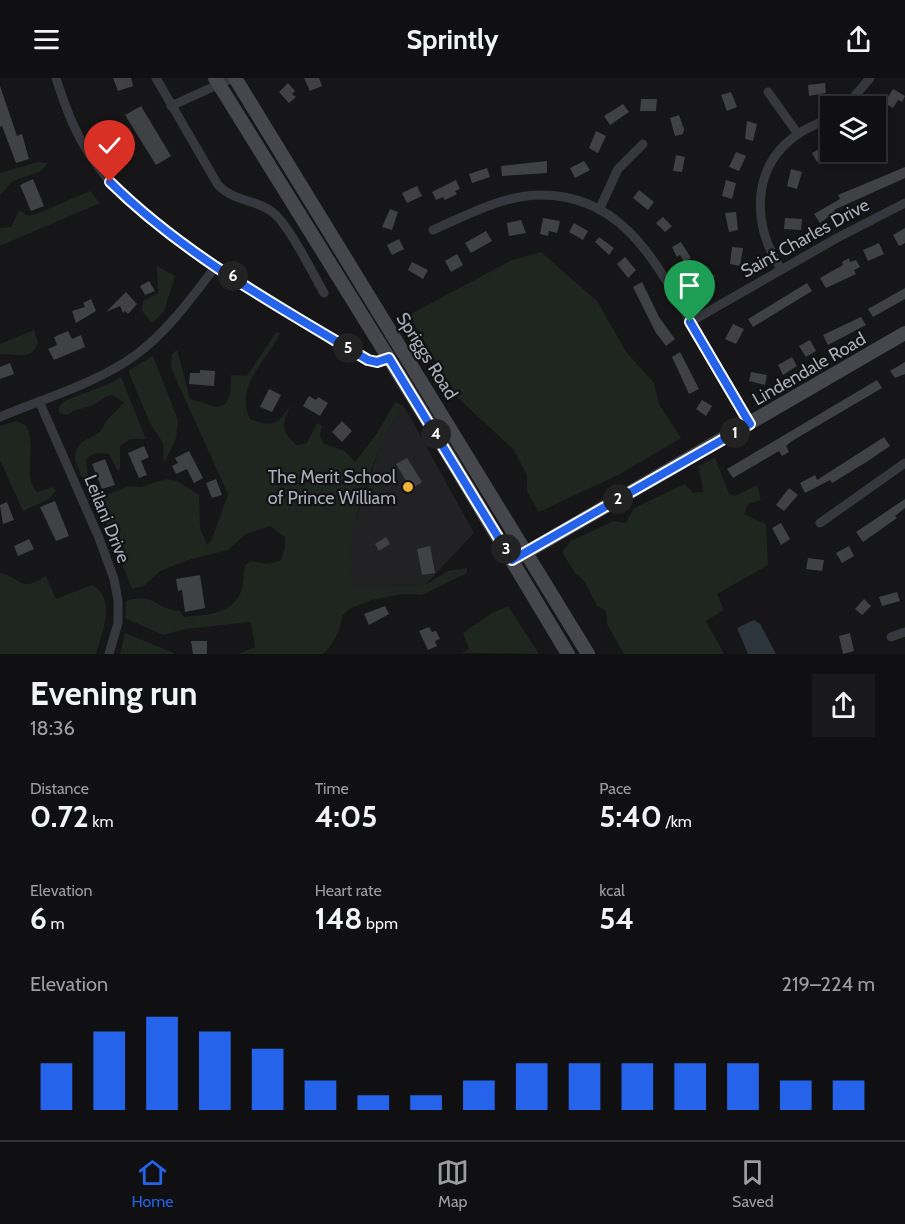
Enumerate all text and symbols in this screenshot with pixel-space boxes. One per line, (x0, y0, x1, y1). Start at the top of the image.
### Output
icon: menu (30, 23, 63, 56)
text: Sprintly (407, 23, 498, 56)
icon: share (842, 23, 875, 56)
map controls (820, 96, 886, 162)
button: layers (820, 96, 886, 162)
pin (84, 120, 135, 182)
icon: check (93, 129, 126, 162)
street label: Saint Charles Drive (737, 194, 873, 282)
pin (664, 260, 715, 322)
pin: 6 (218, 261, 248, 291)
text: 6 (229, 266, 238, 285)
icon: arrive (673, 269, 706, 302)
street label: Spriggs Road (392, 308, 462, 404)
street label: Lindendale Road (748, 328, 870, 410)
pin: 5 (333, 333, 363, 363)
text: 5 (344, 338, 352, 357)
pin: 1 (720, 418, 750, 448)
pin: 4 (421, 419, 451, 449)
text: 1 (732, 423, 738, 442)
text: 4 (431, 424, 441, 443)
place label: The Merit School of Prince William (268, 466, 397, 509)
street label: Leilani Drive (79, 472, 135, 566)
marker: The Merit School of Prince William (401, 480, 415, 494)
pin: 2 (603, 484, 633, 514)
text: 2 (614, 489, 622, 508)
pin: 3 (491, 534, 521, 564)
text: 3 (502, 539, 510, 558)
text: Evening run (30, 673, 197, 713)
button: share (812, 674, 875, 737)
text: 18:36 (30, 716, 75, 740)
text: Distance (30, 779, 89, 798)
text: Time (315, 779, 349, 798)
text: Pace (599, 779, 631, 798)
text: 0.72 (30, 798, 89, 835)
text: 4:05 (315, 798, 377, 835)
text: 5:40 (599, 798, 662, 835)
text: km (89, 812, 114, 831)
text: /km (662, 812, 692, 831)
text: Elevation (30, 881, 93, 900)
text: Heart rate (315, 881, 382, 900)
text: kcal (599, 881, 625, 900)
text: 6 (30, 900, 47, 937)
text: 148 (315, 900, 362, 937)
text: 54 (599, 900, 634, 937)
text: m (47, 914, 65, 933)
text: bpm (362, 914, 398, 933)
text: Elevation (30, 972, 108, 996)
text: 219–224 m (782, 972, 875, 996)
tab: Home (131, 1156, 174, 1211)
tab: Map (436, 1156, 469, 1211)
tab: Saved (732, 1156, 774, 1211)

